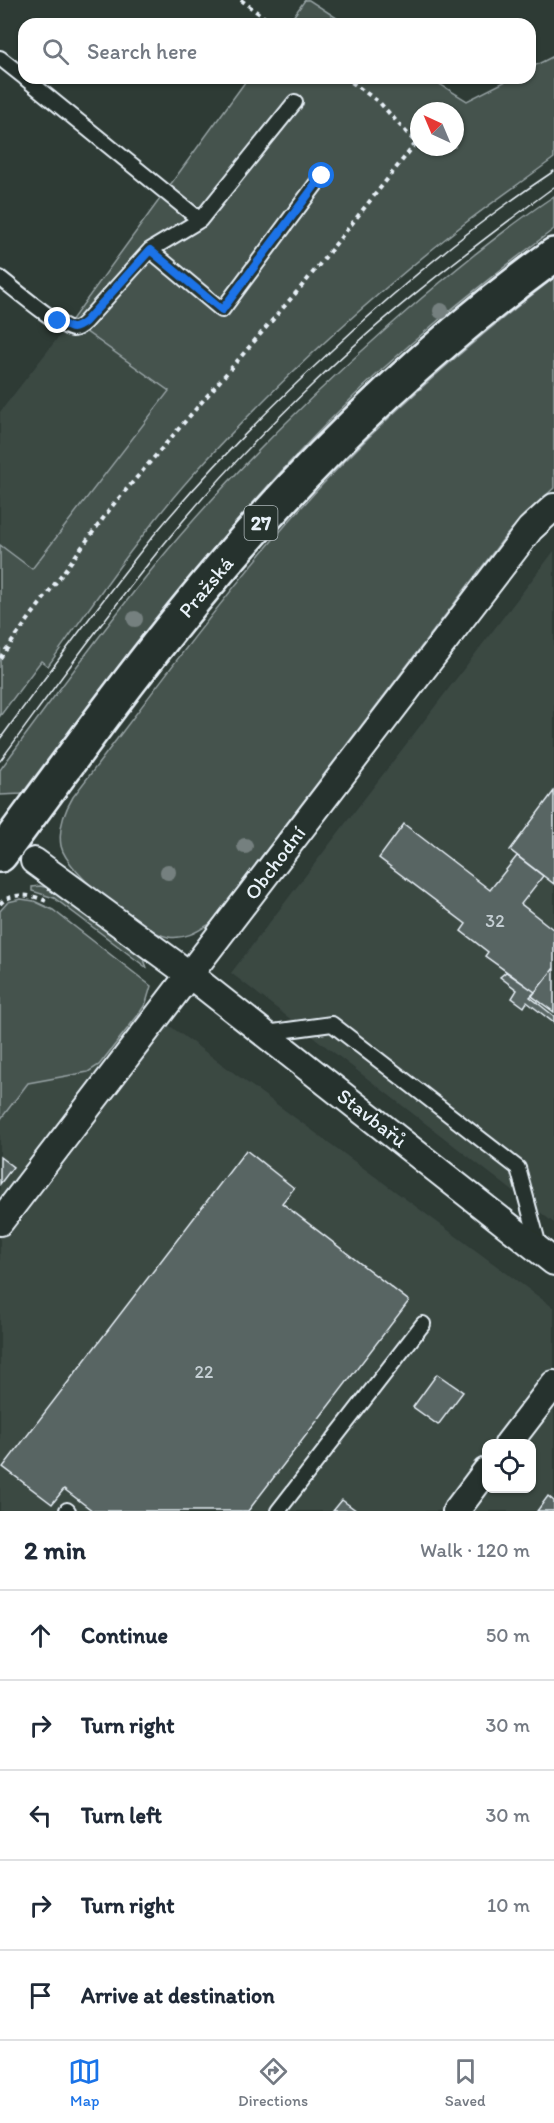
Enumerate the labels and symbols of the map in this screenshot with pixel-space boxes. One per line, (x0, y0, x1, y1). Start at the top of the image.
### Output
north arrow (410, 102, 464, 156)
route start (308, 162, 334, 188)
route end (44, 307, 70, 333)
road number: 27 (244, 506, 278, 540)
street label: Pražská (173, 551, 238, 622)
street label: Obchodní (239, 820, 311, 904)
house number: 32 (485, 910, 505, 932)
street label: Stavbařů (332, 1083, 412, 1153)
house number: 22 (195, 1361, 214, 1383)

